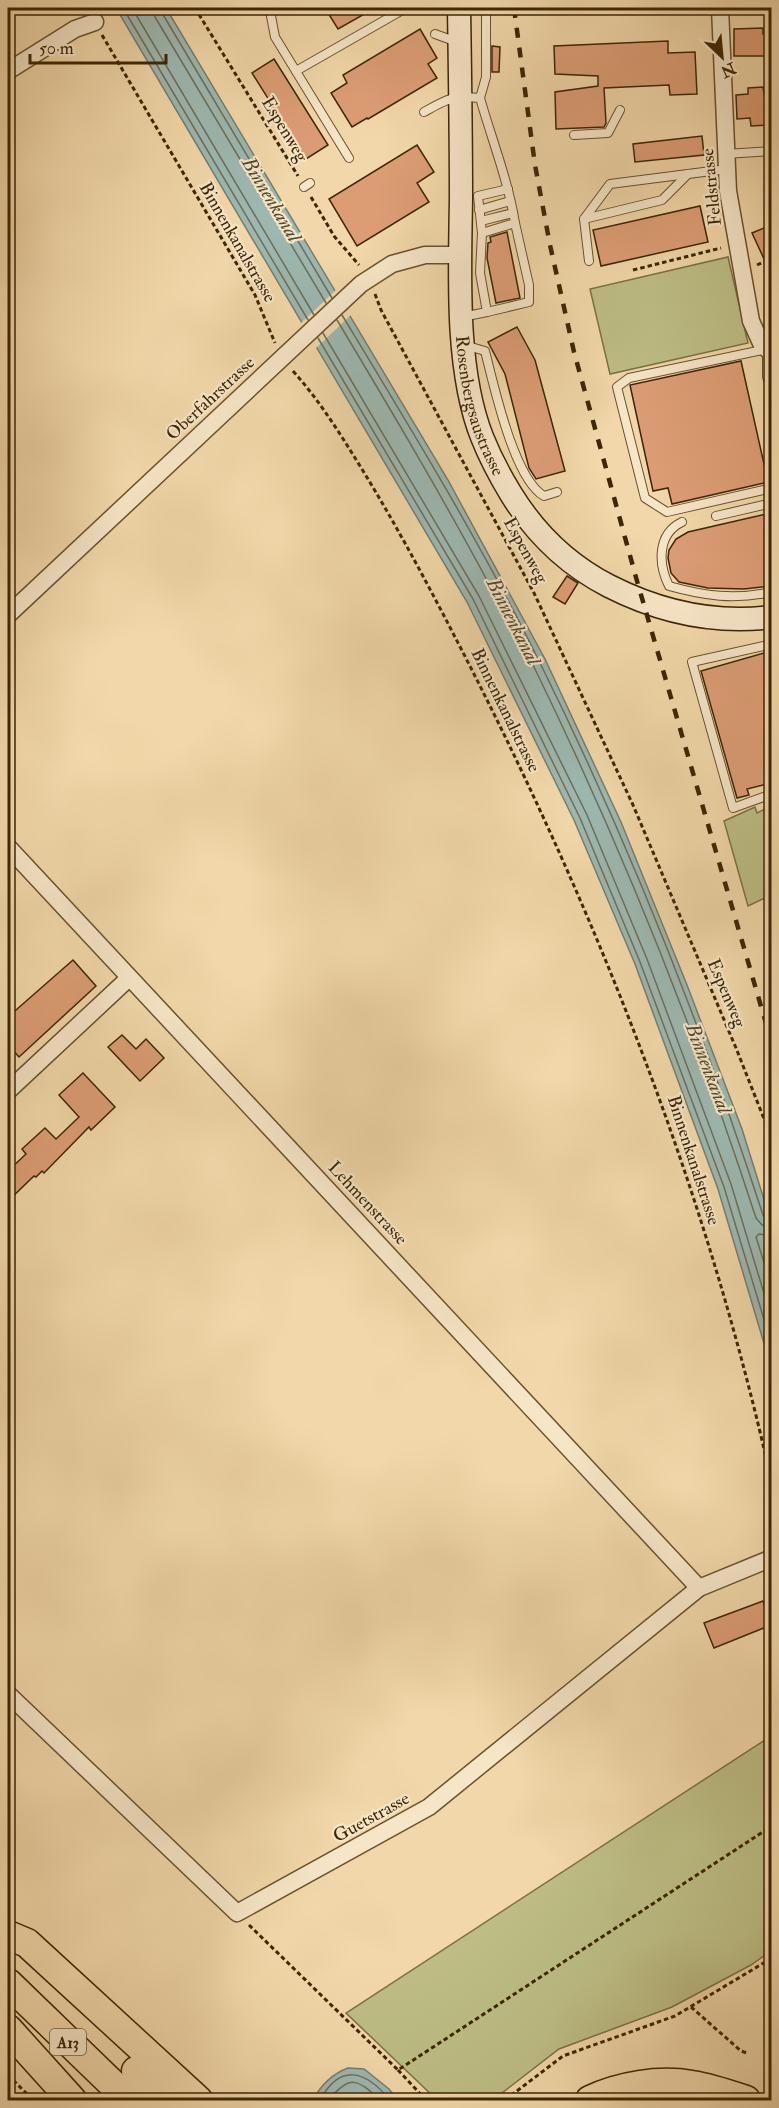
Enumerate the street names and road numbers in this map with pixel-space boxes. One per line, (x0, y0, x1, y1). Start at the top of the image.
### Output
street label: Espenweg (256, 92, 314, 167)
street label: Feldstrasse (696, 147, 727, 227)
street label: Binnenkanalstrasse (194, 178, 282, 307)
street label: Rosenbergsaustrasse (450, 335, 510, 480)
street label: Oberfahrstrasse (161, 351, 260, 445)
street label: Espenweg (498, 513, 554, 588)
street label: Binnenkanalstrasse (466, 645, 546, 776)
street label: Espenweg (702, 955, 752, 1032)
street label: Binnenkanalstrasse (662, 1092, 725, 1228)
street label: Lehmenstrasse (323, 1156, 413, 1251)
street label: Guetstrasse (329, 1787, 414, 1848)
road number: A13 (50, 2029, 86, 2055)

